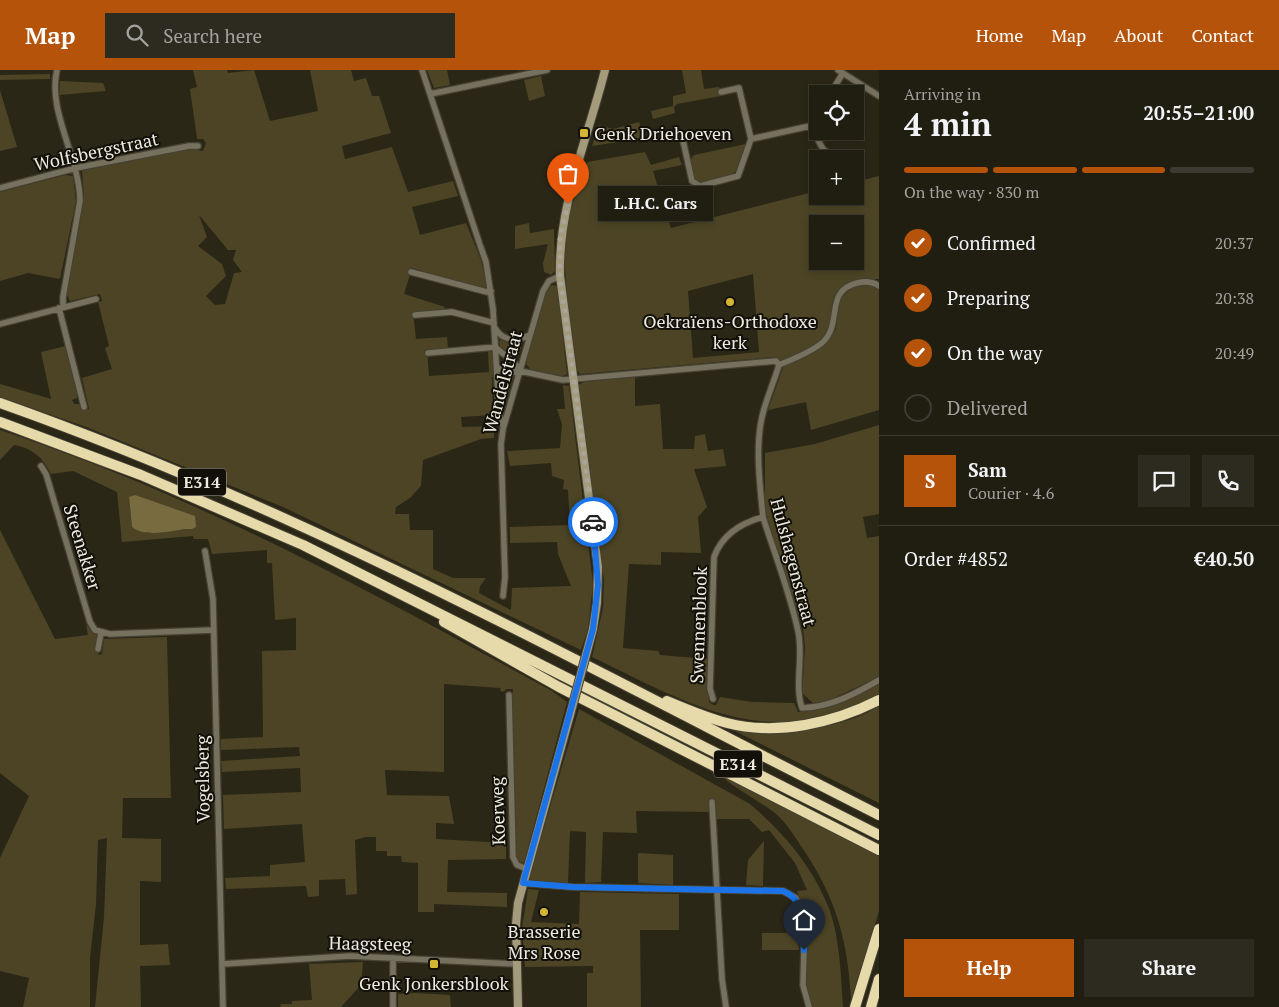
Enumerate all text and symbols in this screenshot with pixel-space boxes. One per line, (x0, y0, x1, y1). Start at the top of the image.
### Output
search box (105, 13, 455, 58)
text: Map (25, 19, 75, 51)
icon: search (123, 21, 151, 49)
text: Search here (163, 23, 262, 48)
text: Home (976, 23, 1023, 47)
text: Map (1051, 23, 1086, 47)
text: About (1114, 23, 1163, 47)
text: Contact (1191, 23, 1254, 47)
text: Arriving in (904, 83, 981, 105)
map controls (809, 85, 864, 270)
button: locate (809, 85, 864, 140)
text: 20:55–21:00 (1143, 100, 1254, 125)
text: 4 min (904, 103, 992, 145)
place label: Genk Driehoeven (594, 121, 732, 145)
street label: Wolfsbergstraat (32, 126, 161, 176)
marker: Genk Driehoeven (578, 127, 590, 139)
button: + (809, 150, 864, 205)
pin (547, 153, 589, 204)
icon: bag (554, 160, 582, 188)
text: On the way · 830 m (904, 181, 1039, 203)
callout: L.H.C. Cars (598, 186, 713, 222)
text: L.H.C. Cars (614, 192, 697, 214)
button: − (809, 215, 864, 270)
icon: check (904, 229, 932, 257)
text: Confirmed (947, 230, 1036, 255)
text: 20:37 (1215, 232, 1254, 254)
icon: check (904, 284, 932, 312)
text: Preparing (947, 285, 1030, 310)
text: 20:38 (1215, 287, 1254, 309)
marker: Oekraïens-Orthodoxe kerk (724, 296, 736, 308)
place label: Oekraïens-Orthodoxe kerk (643, 309, 817, 354)
street label: Wandelstraat (477, 327, 527, 436)
icon: check (904, 339, 932, 367)
text: On the way (947, 340, 1042, 365)
text: 20:49 (1215, 342, 1254, 364)
text: Delivered (947, 395, 1028, 420)
button: chat (1138, 455, 1190, 507)
button: phone (1202, 455, 1254, 507)
text: Sam (968, 457, 1007, 482)
road number: E314 (178, 468, 226, 496)
text: S (925, 468, 935, 493)
text: Courier · 4.6 (968, 482, 1054, 504)
street label: Hulshagenstraat (765, 495, 823, 629)
courier (568, 497, 618, 547)
street label: Steenakker (59, 501, 107, 593)
icon: car (579, 508, 607, 536)
text: Order #4852 (904, 546, 1008, 571)
text: €40.50 (1195, 546, 1254, 571)
street label: Swennenblook (684, 565, 712, 684)
street label: Vogelsberg (189, 734, 215, 823)
road number: E314 (714, 751, 762, 778)
street label: Koerweg (484, 776, 510, 846)
pin (783, 899, 825, 950)
marker: Brasserie Mrs Rose (538, 906, 550, 918)
icon: home (790, 906, 818, 934)
place label: Brasserie Mrs Rose (507, 919, 581, 964)
street label: Haagsteeg (328, 930, 412, 956)
button: Help (904, 939, 1074, 997)
button: Share (1084, 939, 1254, 997)
marker: Genk Jonkersblook (428, 958, 440, 970)
place label: Genk Jonkersblook (359, 971, 510, 995)

